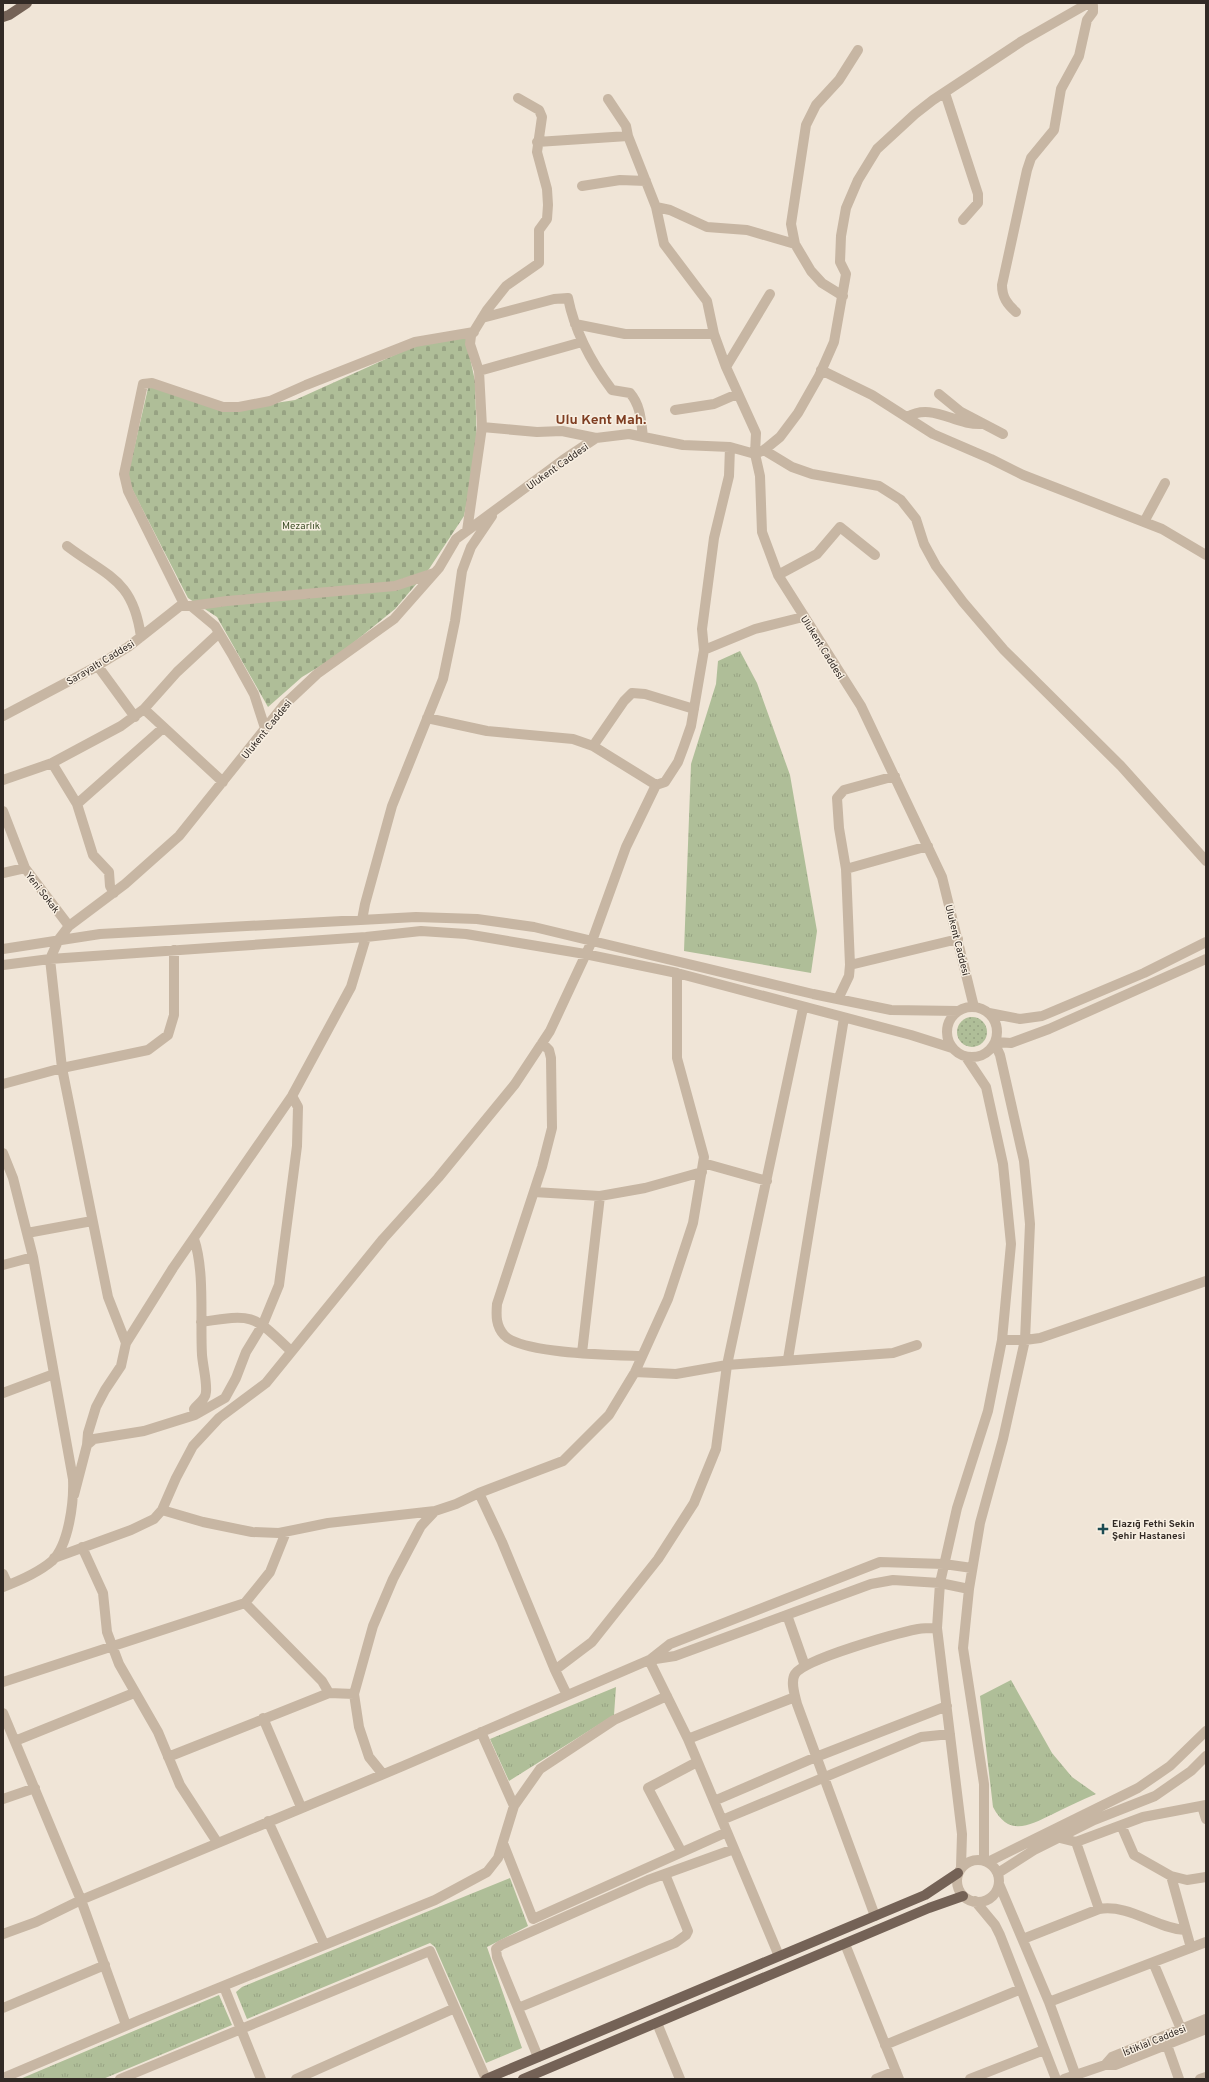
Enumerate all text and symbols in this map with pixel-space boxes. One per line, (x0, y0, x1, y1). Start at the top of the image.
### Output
district label: Ulu Kent Mah. (555, 412, 647, 429)
street label: Ulukent Caddesi (524, 441, 591, 493)
park label: Mezarlık (282, 520, 320, 533)
street label: Ulukent Caddesi (797, 613, 847, 682)
street label: Sarayaltı Caddesi (64, 638, 137, 689)
street label: Ulukent Caddesi (239, 698, 295, 762)
street label: Yeni Sokak (22, 870, 62, 916)
street label: Ulukent Caddesi (941, 903, 972, 977)
place label: Elazığ Fethi Sekin Şehir Hastanesi (1112, 1518, 1195, 1543)
marker: Elazığ Fethi Sekin Şehir Hastanesi (1097, 1523, 1109, 1535)
street label: İstiklal Caddesi (1121, 2023, 1188, 2060)

